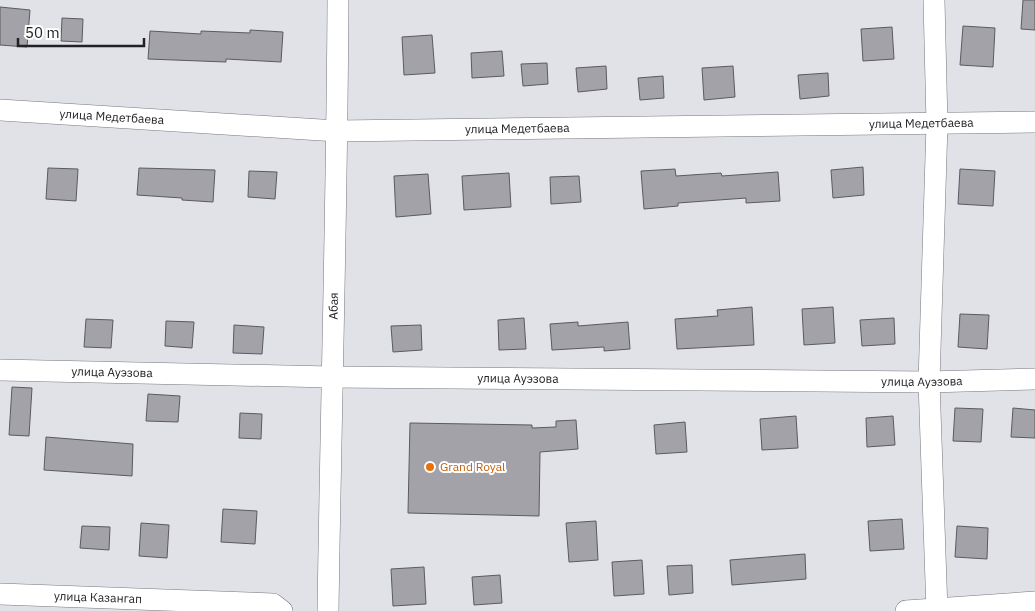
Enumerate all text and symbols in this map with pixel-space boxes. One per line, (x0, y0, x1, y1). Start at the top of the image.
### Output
scale bar (18, 15, 144, 47)
text: 50 m (25, 23, 60, 42)
street label: улица Медетбаева (59, 106, 165, 127)
street label: улица Медетбаева (869, 115, 974, 131)
street label: улица Медетбаева (465, 120, 570, 136)
street label: Абая (325, 292, 341, 320)
street label: улица Ауэзова (71, 364, 153, 380)
street label: улица Ауэзова (477, 370, 559, 386)
street label: улица Ауэзова (881, 373, 963, 389)
place label: Grand Royal (440, 459, 505, 474)
marker: Grand Royal (424, 461, 436, 473)
street label: улица Казангап (54, 588, 142, 606)

